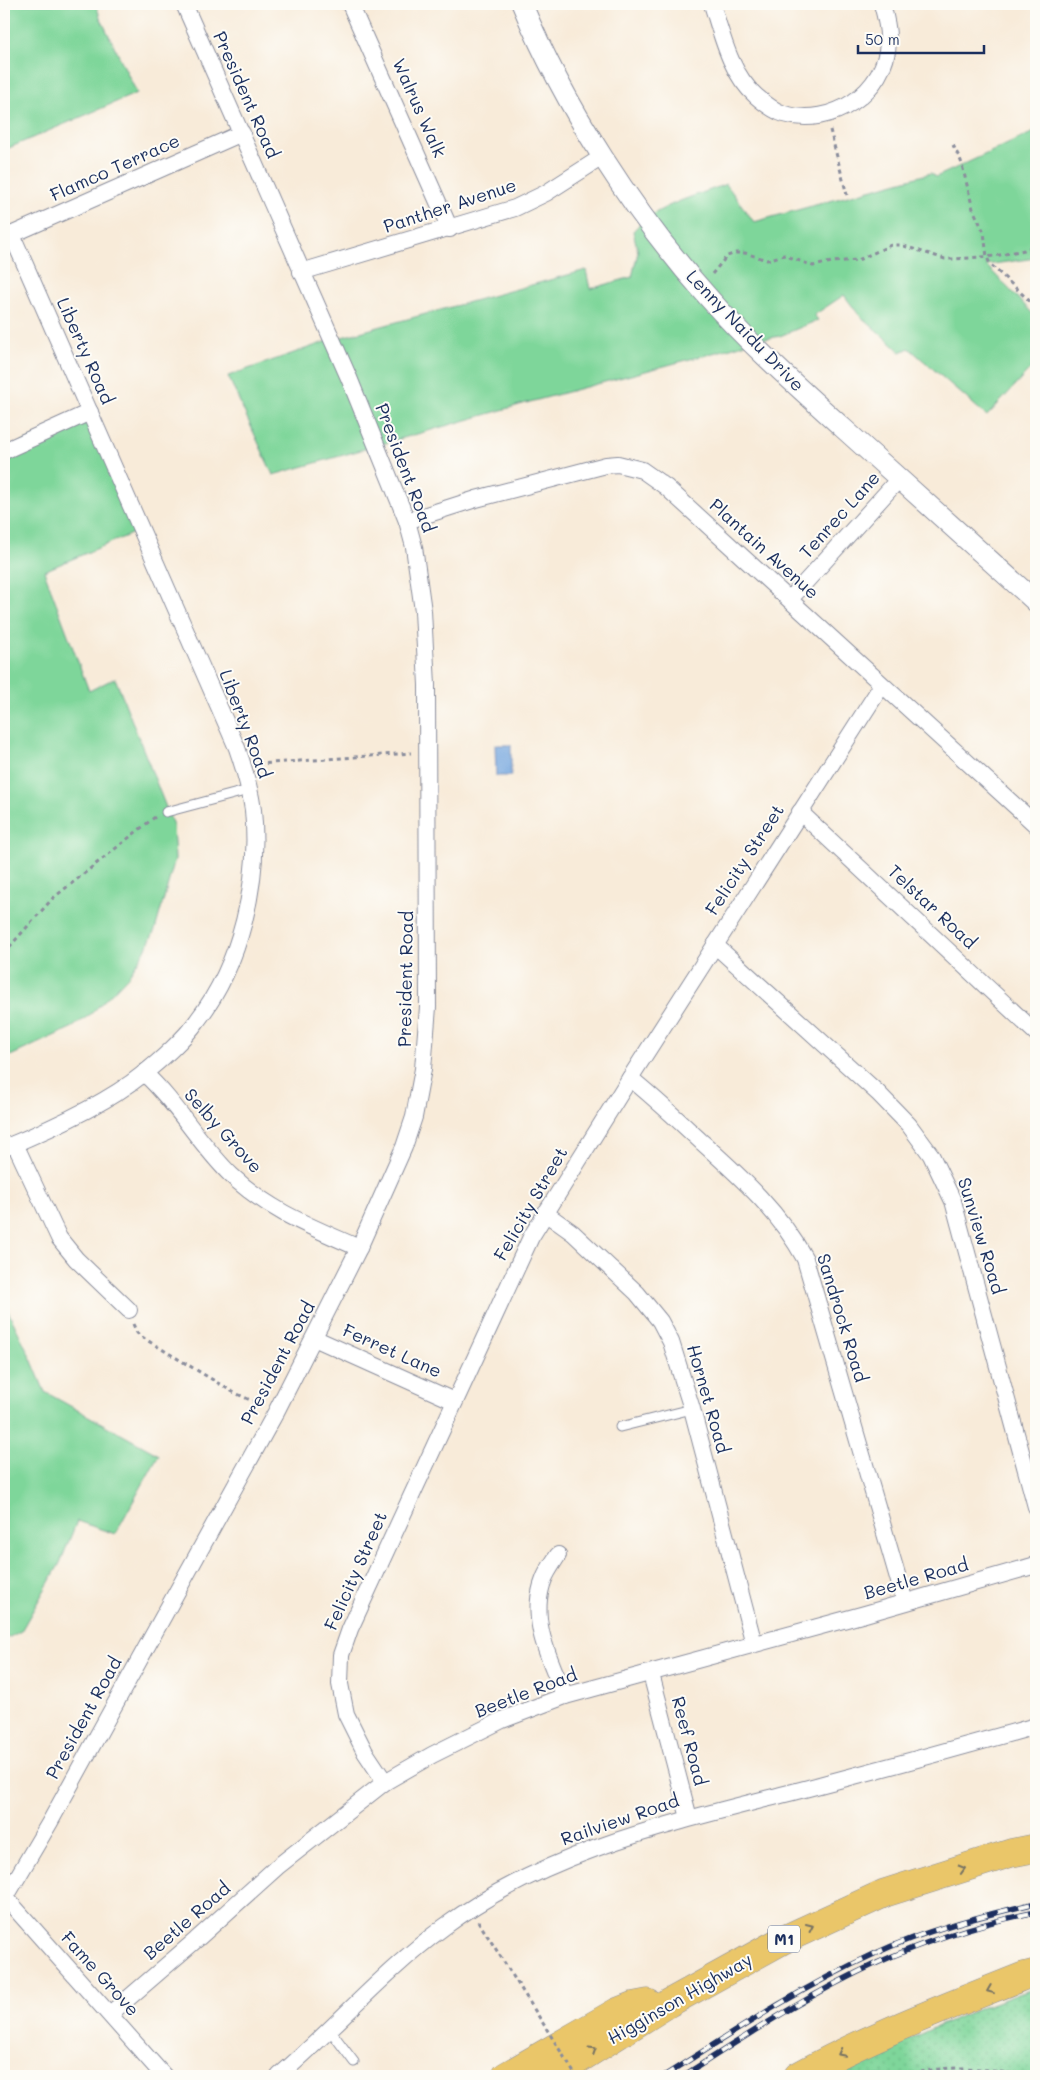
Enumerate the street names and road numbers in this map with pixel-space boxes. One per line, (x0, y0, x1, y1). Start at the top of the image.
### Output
street label: President Road (208, 27, 286, 162)
street label: Walrus Walk (387, 54, 452, 161)
street label: Flamco Terrace (46, 128, 183, 206)
street label: Panther Avenue (380, 172, 519, 238)
street label: Lenny Naidu Drive (681, 264, 810, 396)
street label: Liberty Road (52, 293, 120, 408)
street label: President Road (370, 400, 442, 536)
street label: Tenrec Lane (794, 466, 885, 563)
street label: Plantain Avenue (705, 493, 824, 604)
street label: Liberty Road (214, 666, 278, 781)
street label: Felicity Street (699, 799, 789, 920)
street label: Telstar Road (883, 859, 982, 954)
street label: President Road (392, 911, 418, 1047)
street label: Selby Grove (179, 1083, 268, 1178)
street label: Felicity Street (488, 1142, 572, 1265)
street label: Sunview Road (953, 1174, 1011, 1297)
street label: Sandrock Road (812, 1251, 874, 1385)
street label: President Road (234, 1297, 320, 1428)
street label: Ferret Lane (339, 1318, 446, 1383)
street label: Hornet Road (682, 1341, 736, 1456)
street label: Felicity Street (318, 1507, 392, 1634)
street label: Beetle Road (861, 1552, 971, 1604)
street label: President Road (40, 1652, 127, 1783)
street label: Beetle Road (471, 1662, 580, 1723)
street label: Reef Road (667, 1693, 713, 1788)
street label: Railview Road (557, 1788, 682, 1851)
street label: Beetle Road (138, 1876, 235, 1965)
street label: Fame Grove (56, 1926, 145, 2021)
road number: M1 (768, 1926, 800, 1952)
street label: Higginson Highway (603, 1947, 756, 2049)

